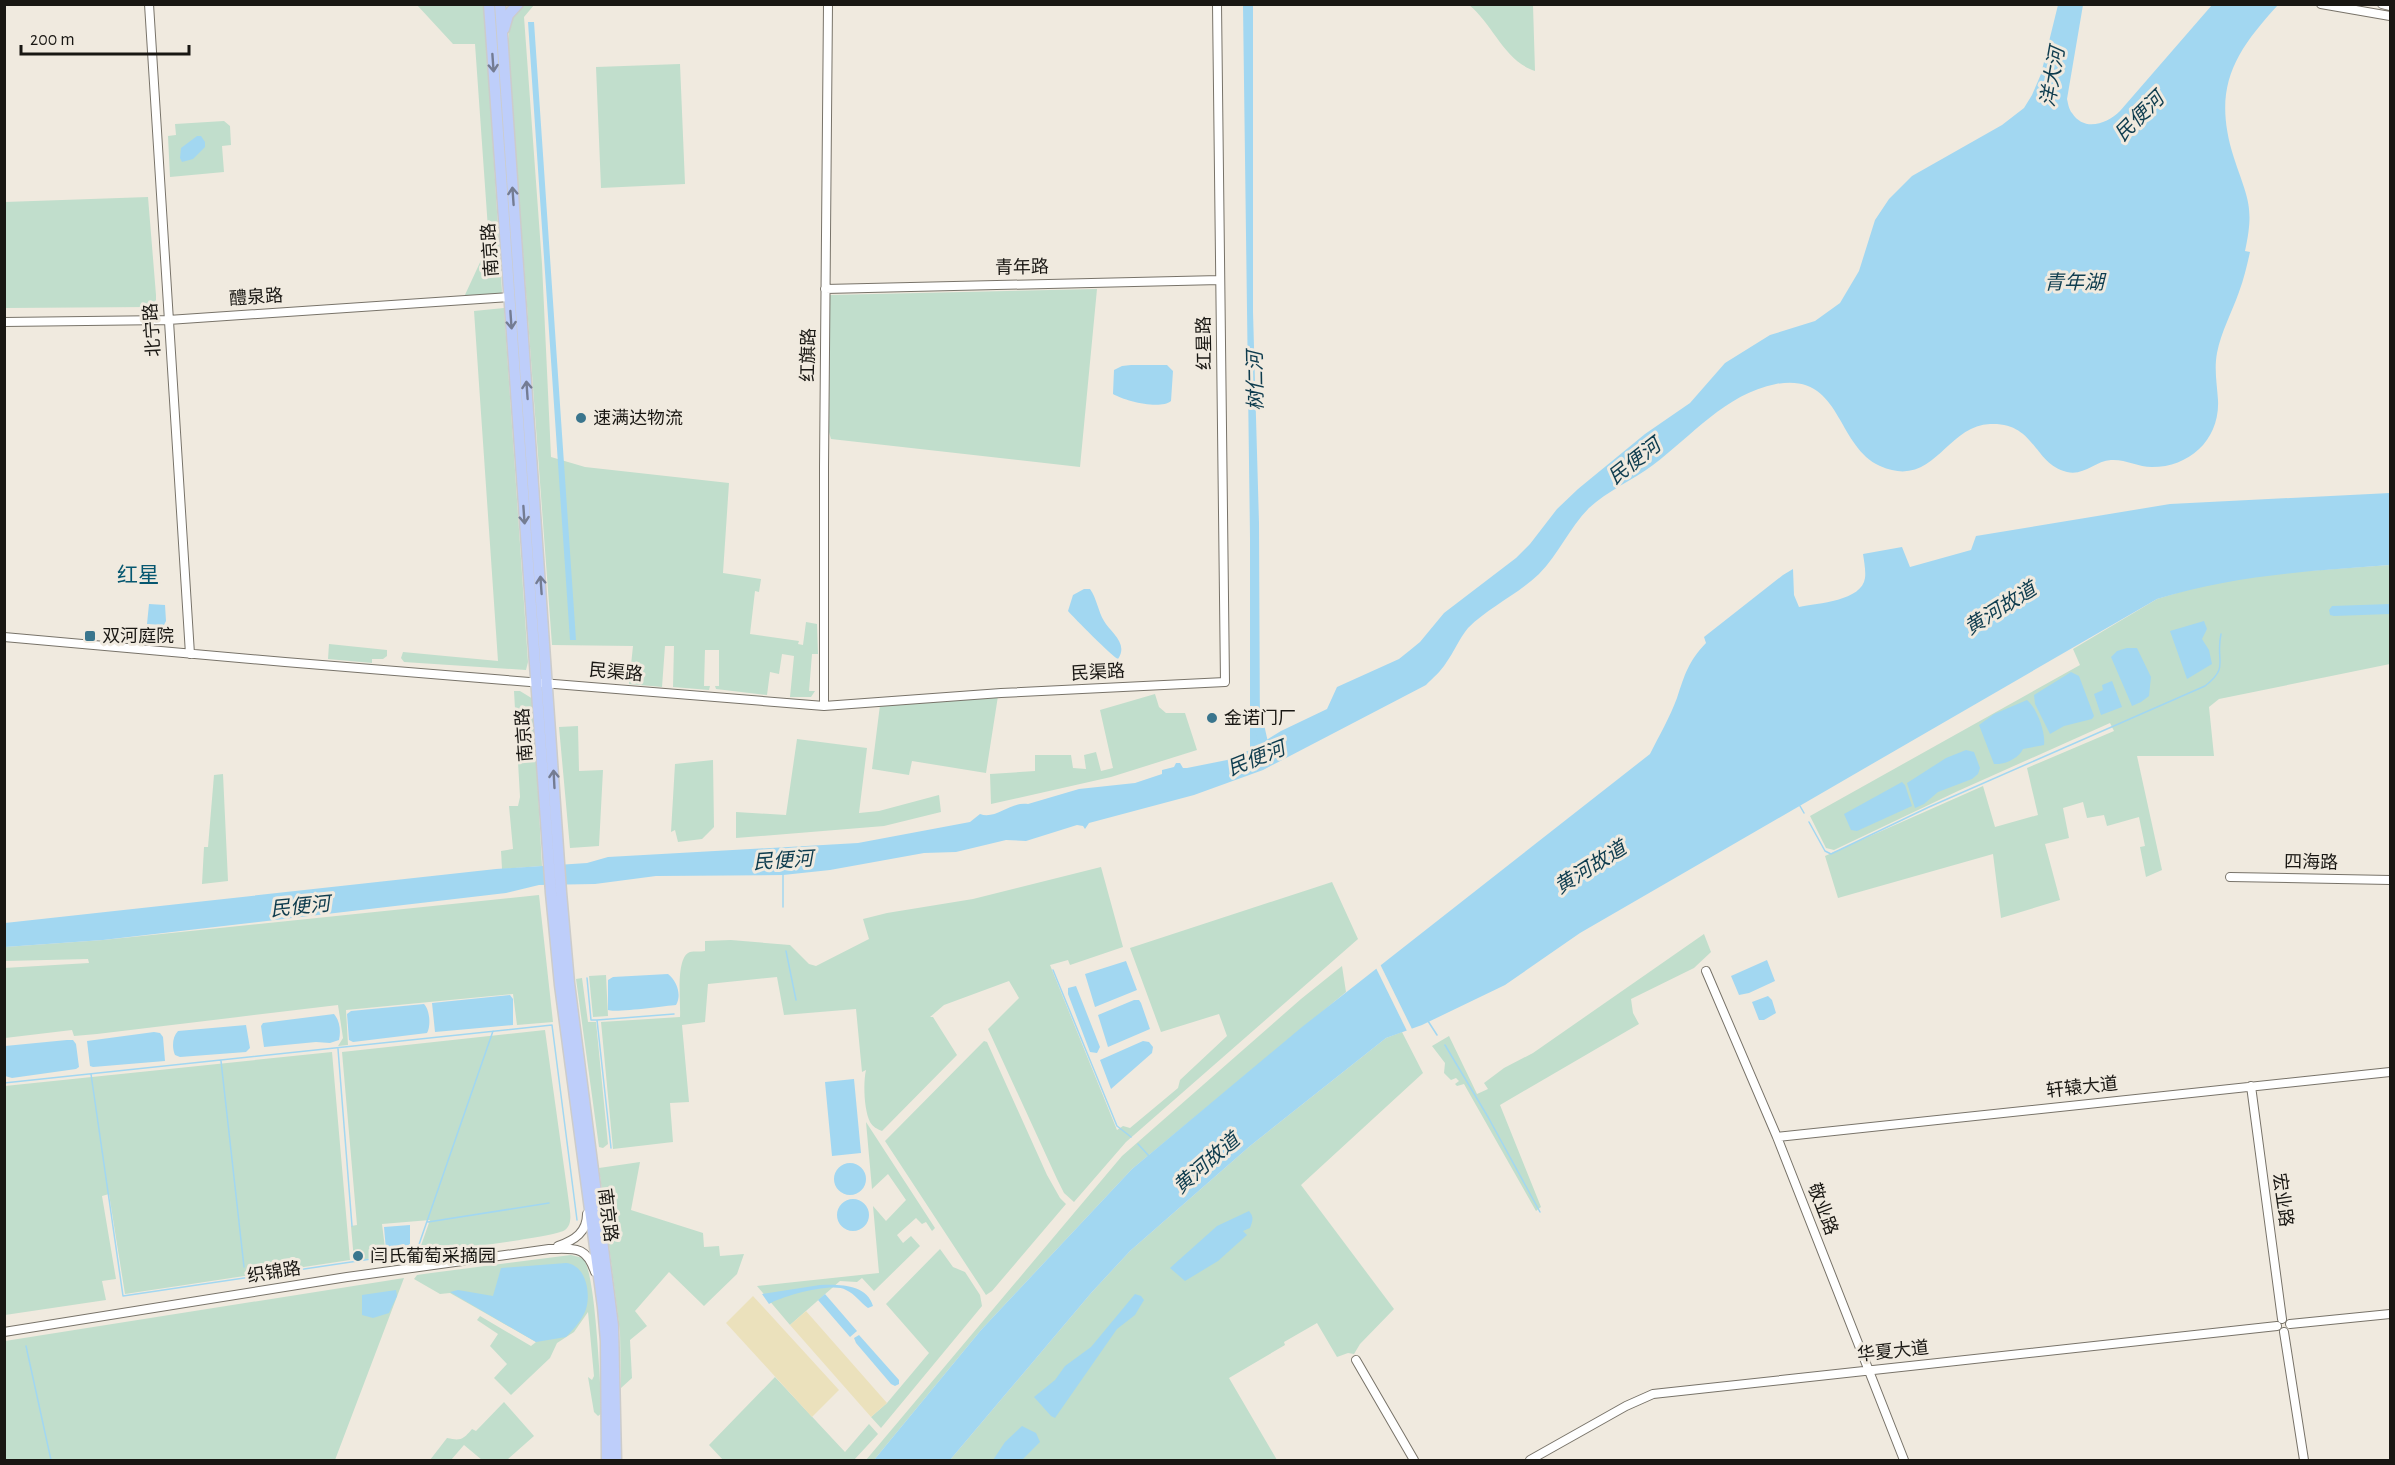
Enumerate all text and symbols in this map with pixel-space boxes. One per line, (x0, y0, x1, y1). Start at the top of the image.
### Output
scale bar (21, 18, 189, 56)
text: 200 m (30, 31, 75, 49)
water label: 洋大河 (2037, 42, 2069, 108)
one-way arrow (488, 52, 499, 72)
water label: 民便河 (2111, 85, 2171, 145)
one-way arrow (508, 186, 519, 206)
street label: 南京路 (478, 222, 502, 278)
street label: 青年路 (995, 257, 1049, 277)
water label: 青年湖 (2044, 272, 2107, 293)
street label: 醴泉路 (228, 285, 284, 309)
street label: 北宁路 (140, 302, 164, 358)
one-way arrow (506, 310, 517, 330)
street label: 红星路 (1194, 316, 1214, 370)
street label: 红旗路 (798, 328, 818, 382)
water label: 树仁河 (1244, 347, 1267, 411)
one-way arrow (522, 381, 533, 401)
place label: 速满达物流 (593, 408, 683, 428)
marker: 速满达物流 (574, 411, 588, 425)
water label: 民便河 (1604, 432, 1668, 488)
one-way arrow (519, 504, 530, 524)
district label: 红星 (117, 564, 159, 586)
one-way arrow (535, 575, 546, 595)
water label: 黄河故道 (1961, 577, 2042, 639)
place label: 双河庭院 (102, 626, 174, 646)
marker: 双河庭院 (83, 629, 97, 643)
street label: 民渠路 (588, 660, 644, 684)
street label: 民渠路 (1071, 661, 1125, 683)
street label: 南京路 (512, 707, 536, 763)
place label: 金诺门厂 (1224, 708, 1296, 728)
marker: 金诺门厂 (1205, 711, 1219, 725)
water label: 民便河 (1224, 736, 1292, 779)
one-way arrow (548, 770, 559, 790)
water label: 黄河故道 (1551, 836, 1632, 898)
water label: 民便河 (752, 848, 818, 873)
street label: 四海路 (2284, 852, 2338, 872)
water label: 民便河 (269, 893, 335, 920)
street label: 轩辕大道 (2045, 1073, 2119, 1101)
water label: 黄河故道 (1169, 1127, 1246, 1198)
street label: 宏业路 (2269, 1172, 2297, 1228)
street label: 敬业路 (1804, 1180, 1842, 1238)
street label: 南京路 (595, 1187, 621, 1243)
place label: 闫氏葡萄采摘园 (370, 1246, 496, 1266)
marker: 闫氏葡萄采摘园 (351, 1249, 365, 1263)
street label: 织锦路 (246, 1258, 302, 1286)
street label: 华夏大道 (1856, 1337, 1930, 1365)

